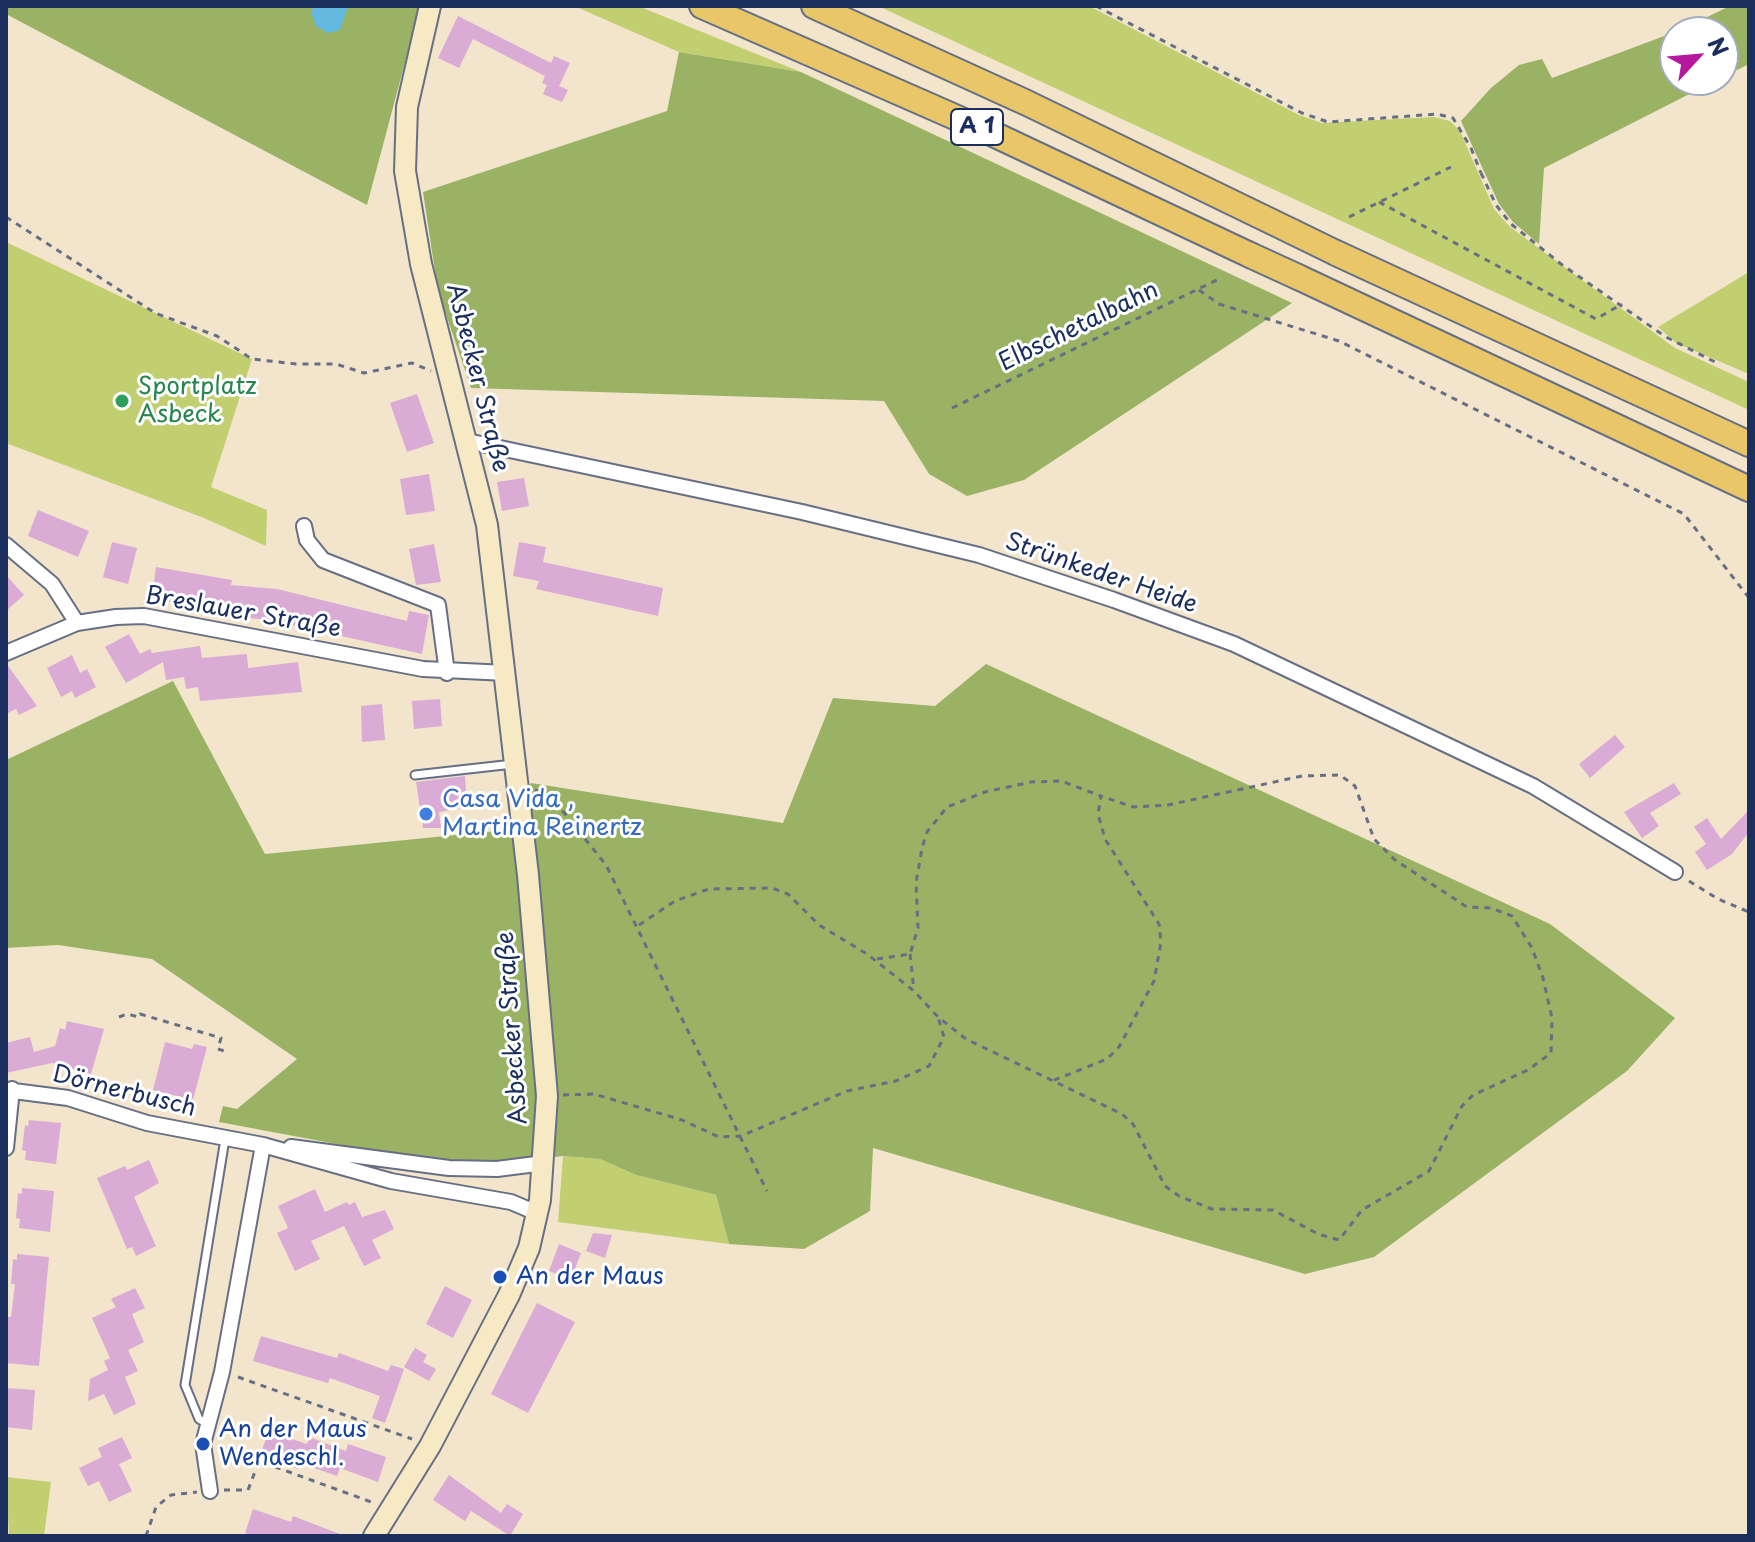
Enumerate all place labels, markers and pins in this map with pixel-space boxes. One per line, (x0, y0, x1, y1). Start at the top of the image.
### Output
place label: Sportplatz Asbeck (138, 373, 257, 429)
marker: Sportplatz Asbeck (113, 392, 131, 410)
place label: Casa Vida , Martina Reinertz (442, 786, 642, 842)
marker: Casa Vida , Martina Reinertz (417, 805, 435, 823)
place label: An der Maus (516, 1263, 664, 1291)
marker: An der Maus (491, 1268, 509, 1286)
place label: An der Maus Wendeschl. (219, 1416, 367, 1472)
marker: An der Maus Wendeschl. (194, 1435, 212, 1453)

